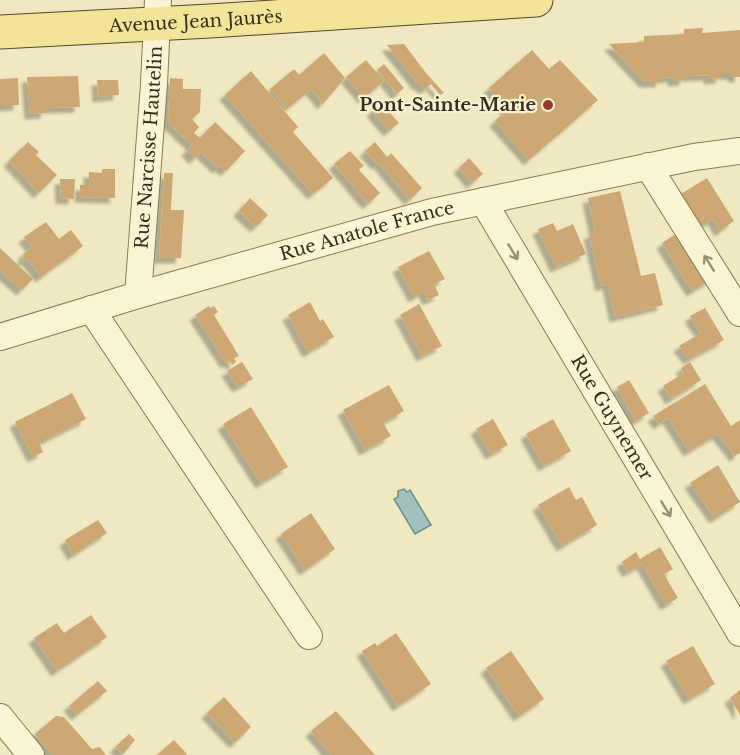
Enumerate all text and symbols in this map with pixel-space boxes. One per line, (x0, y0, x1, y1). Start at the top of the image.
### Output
street label: Avenue Jean Jaurès (107, 5, 283, 37)
street label: Rue Narcisse Hautelin (131, 45, 167, 250)
place label: Pont-Sainte-Marie (359, 94, 536, 116)
marker: Pont-Sainte-Marie (541, 98, 555, 112)
street label: Rue Anatole France (277, 197, 456, 265)
one-way arrow (507, 243, 519, 260)
one-way arrow (703, 255, 715, 272)
street label: Rue Guynemer (566, 351, 658, 485)
one-way arrow (661, 501, 673, 518)

